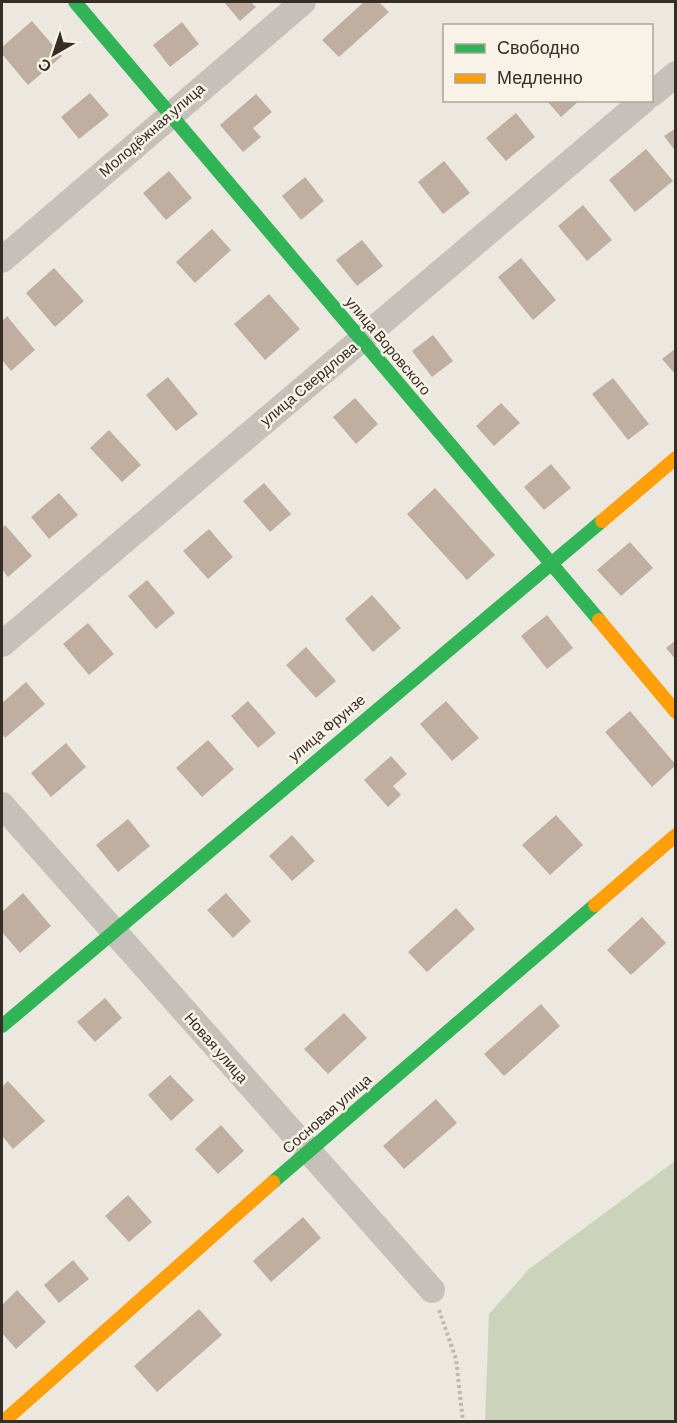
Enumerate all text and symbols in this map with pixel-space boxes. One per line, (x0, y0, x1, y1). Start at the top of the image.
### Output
north arrow (24, 24, 84, 84)
legend (443, 24, 653, 102)
text: Свободно (497, 36, 580, 58)
text: С (33, 55, 55, 77)
text: Медленно (497, 66, 583, 88)
street label: Молодёжная улица (95, 78, 208, 180)
street label: улица Воровского (342, 292, 435, 398)
street label: улица Свердлова (256, 337, 361, 429)
street label: улица Фрунзе (284, 690, 368, 765)
street label: Новая улица (181, 1008, 253, 1087)
street label: Сосновая улица (278, 1069, 375, 1157)

